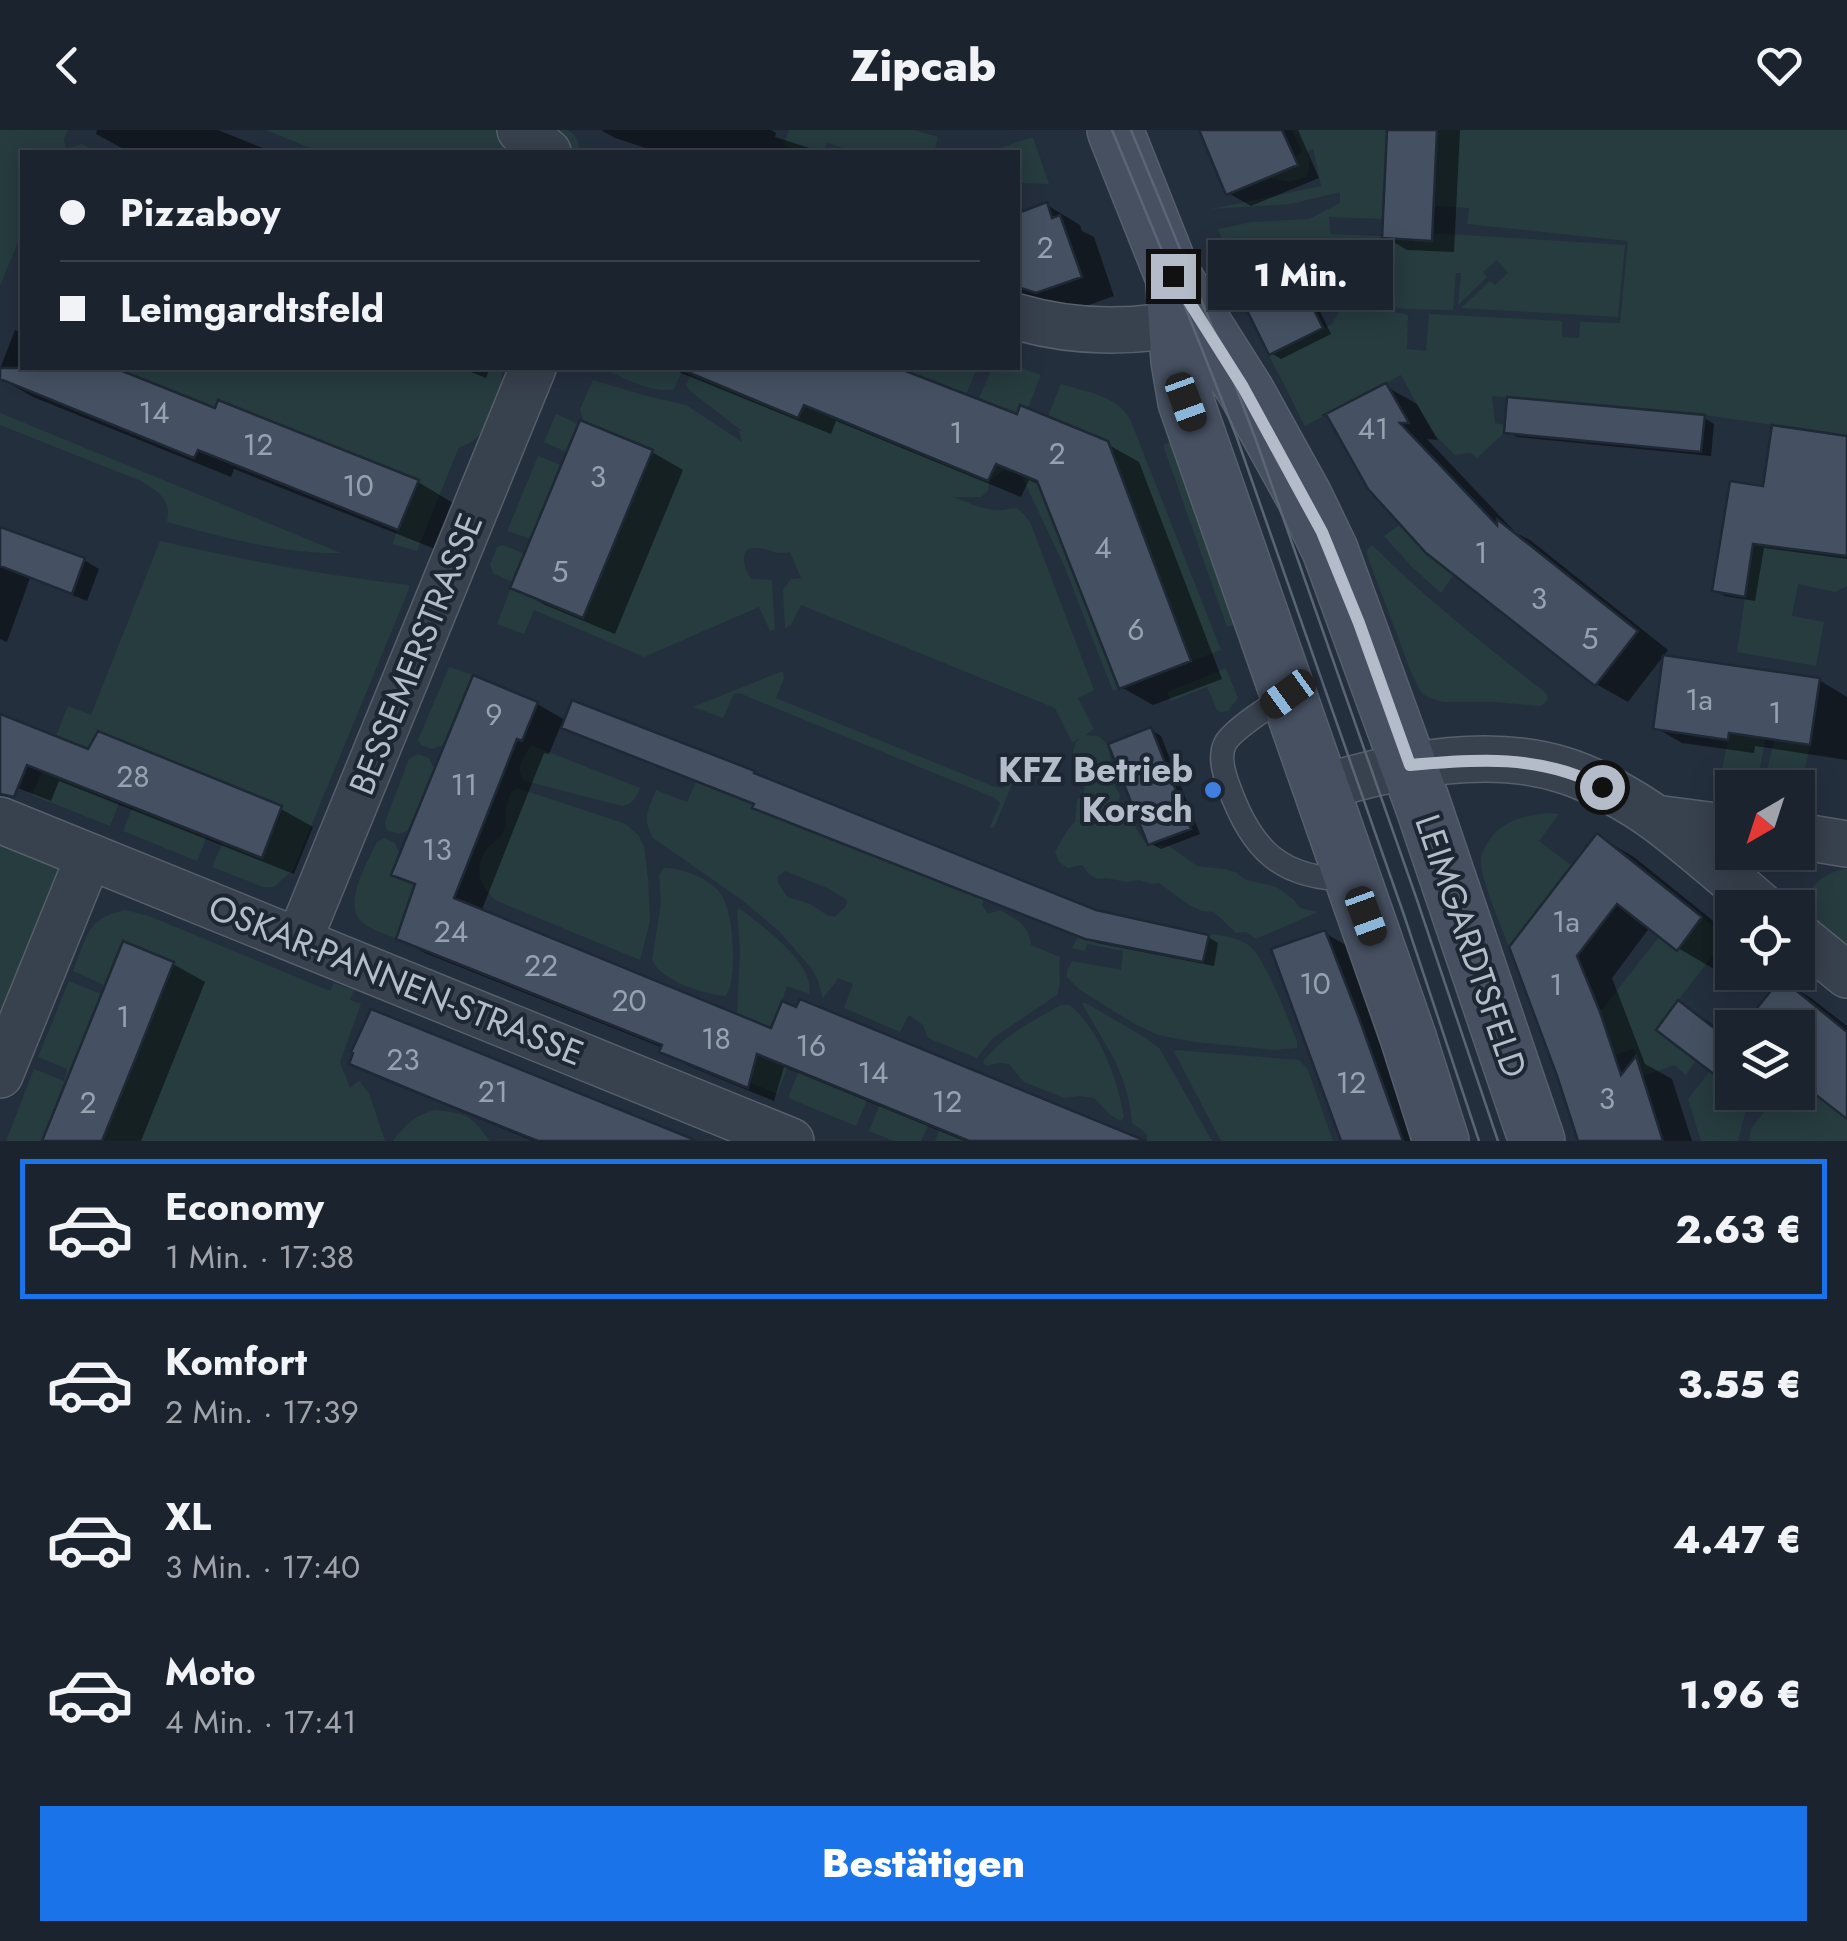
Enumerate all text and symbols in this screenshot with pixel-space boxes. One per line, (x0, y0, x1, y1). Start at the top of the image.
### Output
text: Zipcab (851, 33, 996, 98)
icon: back (40, 38, 95, 93)
icon: heart (1752, 38, 1807, 93)
text: Pizzaboy (120, 185, 281, 240)
house number: 2 (1036, 226, 1054, 269)
callout: 1 Min. (1208, 241, 1393, 311)
text: 1 Min. (1253, 252, 1348, 298)
route end (1151, 254, 1196, 299)
text: Leimgardtsfeld (120, 281, 384, 336)
car (1162, 369, 1210, 435)
house number: 14 (139, 391, 170, 434)
house number: 41 (1358, 407, 1389, 450)
house number: 1 (949, 411, 963, 454)
house number: 12 (243, 423, 273, 466)
house number: 2 (1048, 432, 1066, 475)
house number: 3 (590, 455, 606, 498)
house number: 10 (342, 464, 374, 507)
street label: BESSEMERSTRASSE (337, 506, 495, 802)
house number: 4 (1094, 526, 1112, 569)
house number: 1 (1474, 531, 1488, 574)
house number: 5 (552, 550, 568, 593)
house number: 3 (1531, 577, 1547, 620)
house number: 6 (1127, 608, 1145, 651)
house number: 5 (1582, 617, 1598, 660)
car (1255, 664, 1321, 724)
house number: 1a (1685, 678, 1713, 721)
house number: 1 (1768, 691, 1782, 734)
house number: 9 (485, 693, 503, 736)
place label: KFZ Betrieb Korsch (998, 745, 1193, 835)
house number: 28 (116, 755, 150, 798)
house number: 11 (451, 763, 478, 806)
route start (1580, 765, 1625, 810)
north arrow (1715, 770, 1815, 870)
map controls (1715, 770, 1815, 1110)
marker: KFZ Betrieb Korsch (1202, 779, 1224, 801)
street label: LEIMGARDTSFELD (1403, 808, 1539, 1084)
house number: 13 (422, 828, 452, 871)
street label: OSKAR-PANNEN-STRASSE (201, 882, 591, 1078)
car (1342, 883, 1390, 949)
button: locate (1715, 890, 1815, 990)
house number: 1a (1552, 900, 1580, 943)
house number: 24 (434, 910, 468, 953)
house number: 22 (524, 944, 558, 987)
house number: 10 (1299, 962, 1331, 1005)
house number: 1 (1549, 963, 1563, 1006)
house number: 20 (611, 979, 647, 1022)
house number: 1 (116, 995, 130, 1038)
button: layers (1715, 1010, 1815, 1110)
house number: 18 (701, 1017, 731, 1060)
house number: 16 (796, 1024, 826, 1067)
house number: 23 (386, 1038, 420, 1081)
house number: 14 (858, 1051, 889, 1094)
house number: 12 (1336, 1061, 1366, 1104)
house number: 21 (478, 1070, 508, 1113)
house number: 3 (1599, 1077, 1615, 1120)
house number: 12 (932, 1080, 962, 1123)
house number: 2 (79, 1081, 97, 1124)
text: Economy (165, 1179, 324, 1234)
icon: car (45, 1184, 135, 1274)
text: 2.63 € (1676, 1202, 1802, 1257)
text: 1 Min. · 17:38 (165, 1234, 354, 1280)
text: Komfort (165, 1334, 307, 1389)
icon: car (45, 1339, 135, 1429)
text: 3.55 € (1678, 1357, 1802, 1412)
text: 2 Min. · 17:39 (165, 1389, 359, 1435)
text: XL (165, 1489, 211, 1544)
icon: car (45, 1494, 135, 1584)
text: 4.47 € (1673, 1512, 1802, 1567)
text: 3 Min. · 17:40 (165, 1544, 360, 1590)
text: Moto (165, 1644, 256, 1699)
icon: car (45, 1649, 135, 1739)
text: 1.96 € (1679, 1667, 1802, 1722)
text: 4 Min. · 17:41 (165, 1699, 357, 1745)
button: Bestätigen (40, 1806, 1807, 1921)

